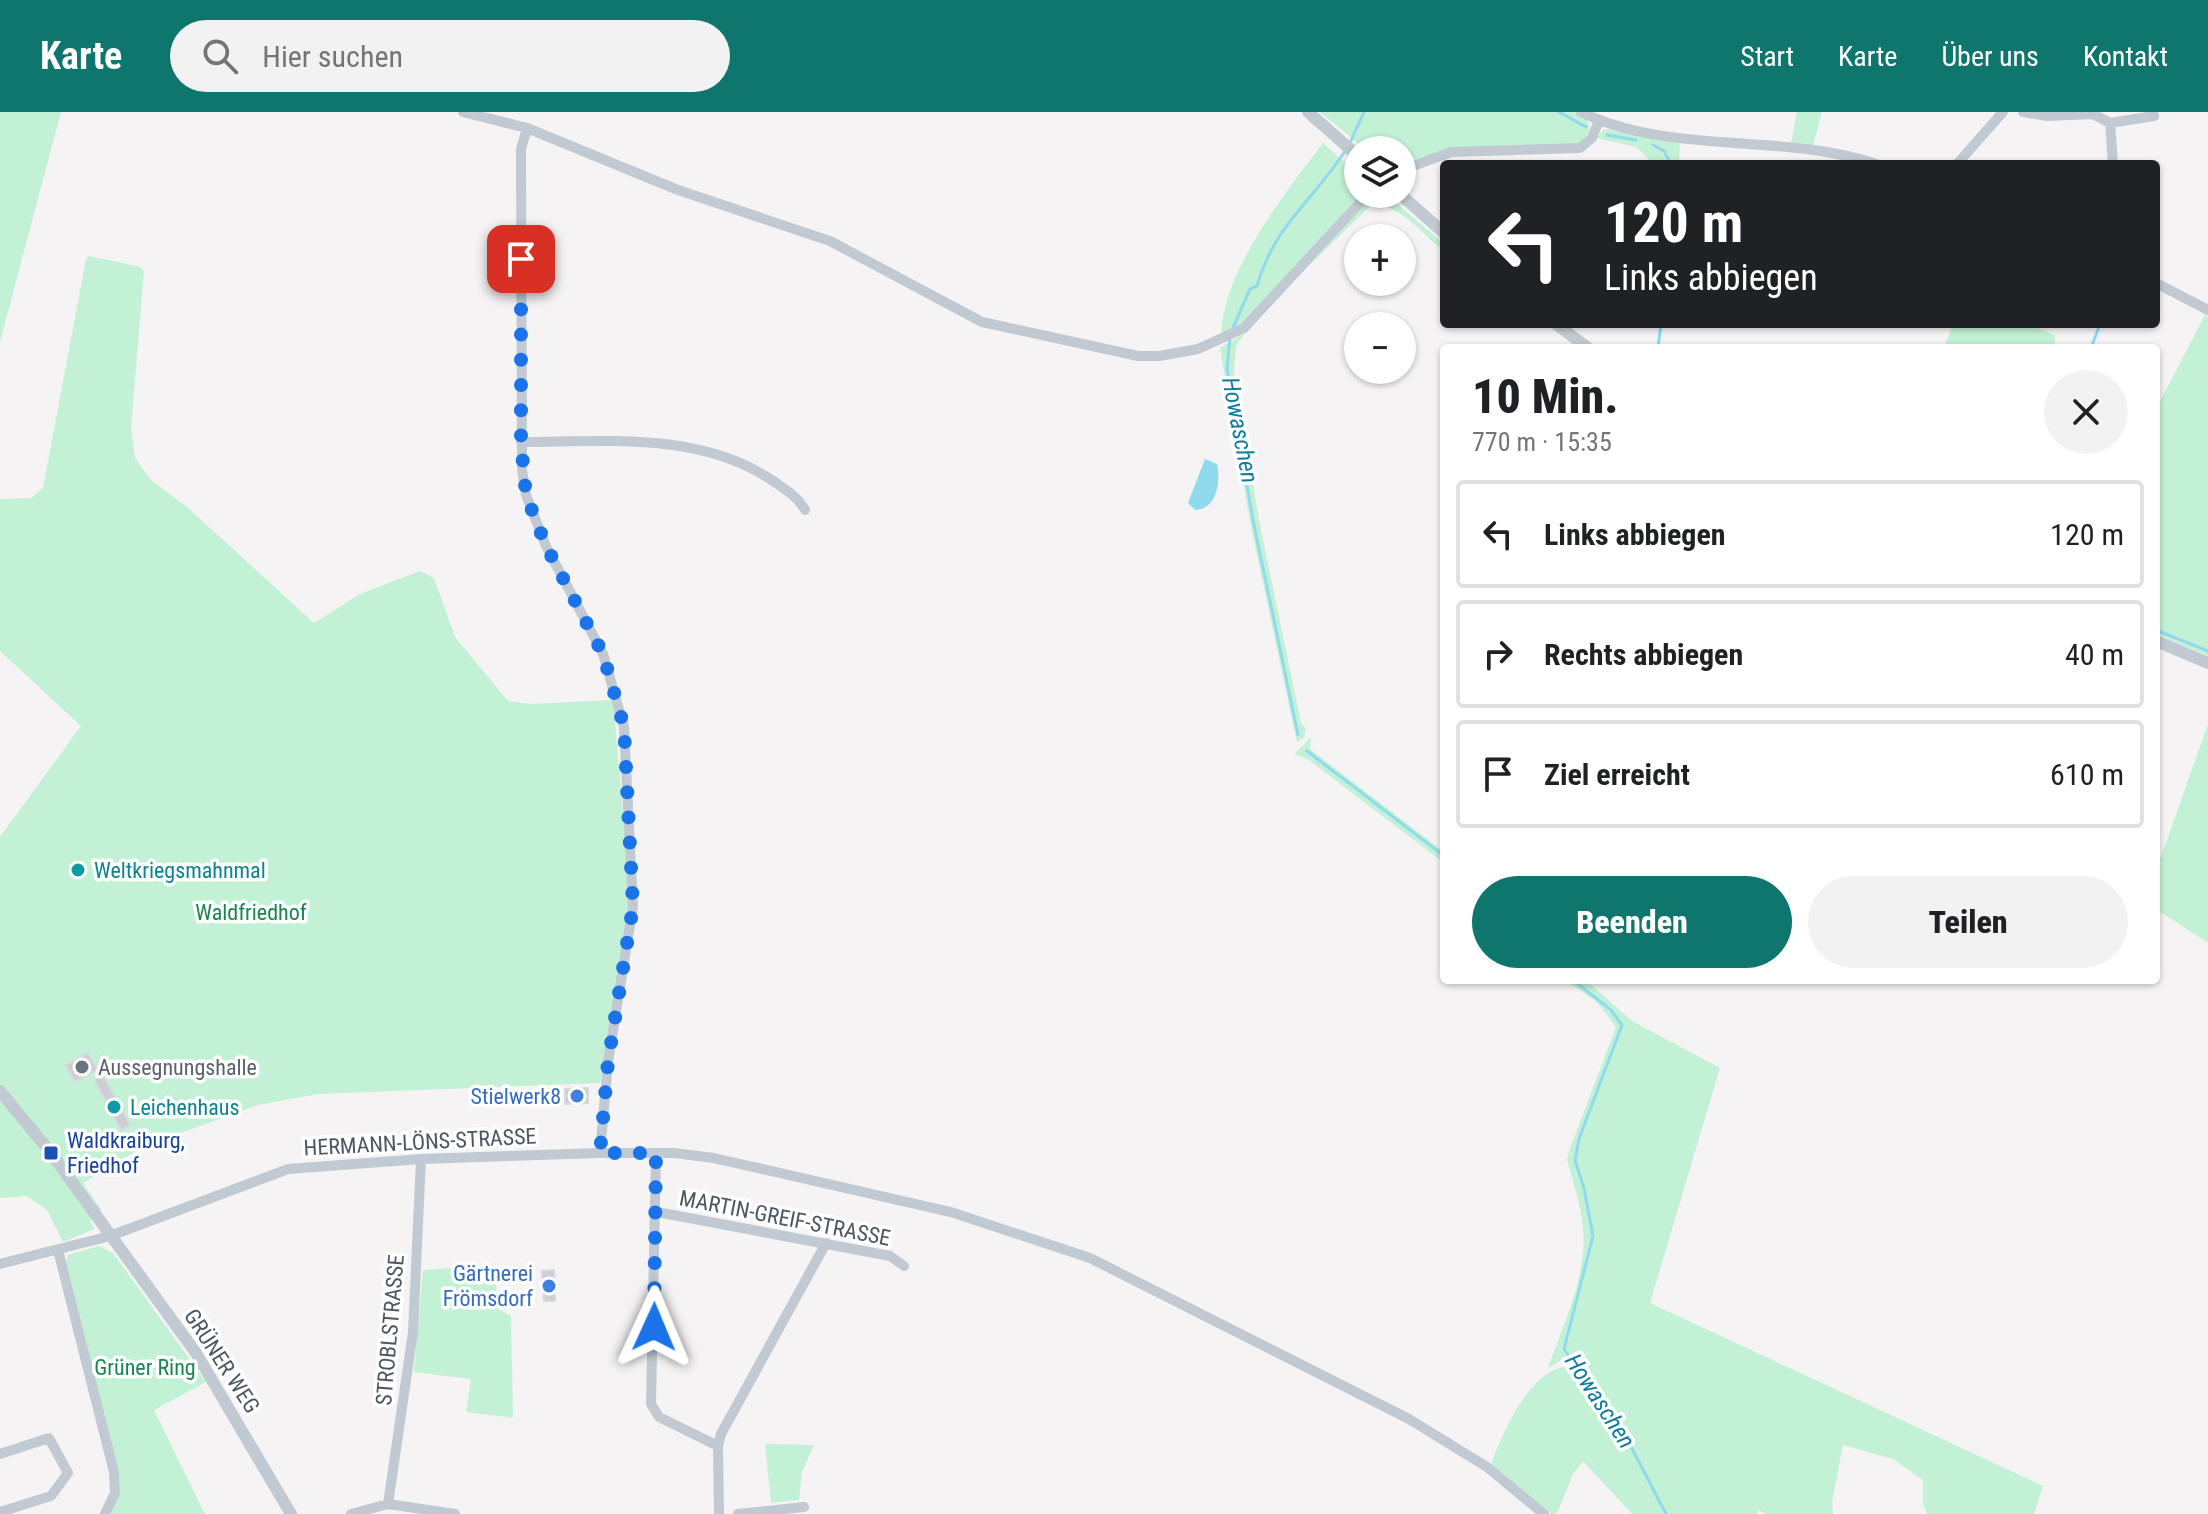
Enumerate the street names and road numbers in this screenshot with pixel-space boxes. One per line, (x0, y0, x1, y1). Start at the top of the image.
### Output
street label: HERMANN-LÖNS-STRASSE (303, 1123, 537, 1161)
street label: MARTIN-GREIF-STRASSE (677, 1185, 893, 1251)
street label: STROBLSTRASSE (371, 1254, 409, 1406)
street label: GRÜNER WEG (179, 1304, 265, 1418)

